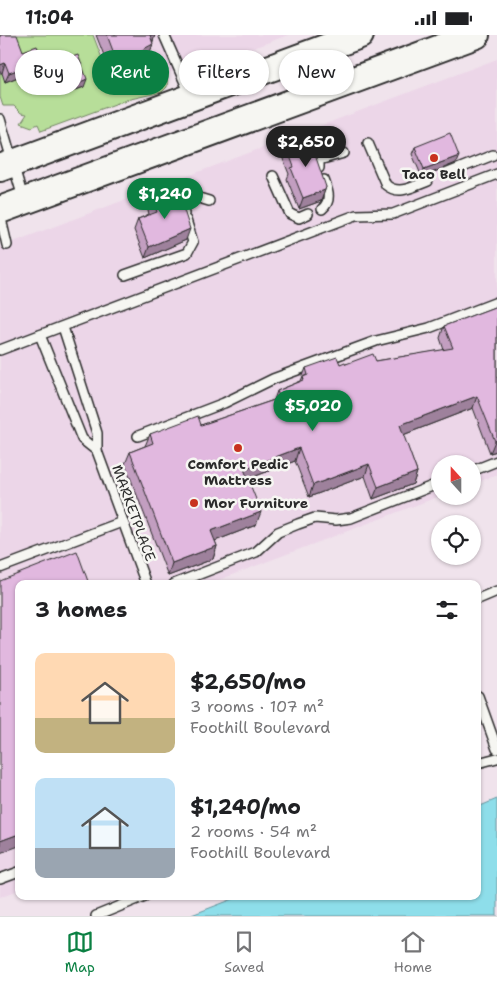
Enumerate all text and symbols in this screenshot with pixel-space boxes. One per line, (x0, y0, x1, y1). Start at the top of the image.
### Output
text: 11:04 (25, 5, 74, 30)
chip: Buy (15, 50, 82, 95)
chip: Rent (92, 50, 169, 95)
chip: Filters (179, 50, 269, 95)
chip: New (279, 50, 354, 95)
pin: $2,650 (265, 125, 347, 168)
text: $2,650 (277, 131, 335, 152)
marker: Taco Bell (428, 152, 440, 164)
place label: Taco Bell (402, 165, 466, 183)
pin: $1,240 (124, 177, 206, 220)
text: $1,240 (138, 183, 192, 204)
pin: $5,020 (272, 389, 354, 432)
text: $5,020 (284, 395, 342, 416)
marker: Comfort Pedic Mattress (232, 442, 244, 454)
place label: Comfort Pedic Mattress (187, 455, 289, 489)
north arrow (431, 455, 481, 505)
map controls (431, 455, 481, 565)
street label: MARKETPLACE (108, 462, 160, 564)
place label: Mor Furniture (204, 494, 308, 512)
marker: Mor Furniture (188, 497, 200, 509)
button: locate (431, 515, 481, 565)
text: 3 homes (35, 596, 127, 624)
icon: filters (433, 596, 461, 624)
text: $2,650/mo (190, 668, 306, 696)
icon: home (75, 673, 135, 733)
text: 3 rooms · 107 m² (190, 696, 324, 717)
text: Foothill Boulevard (190, 717, 330, 738)
text: $1,240/mo (190, 793, 301, 821)
icon: home (75, 798, 135, 858)
text: 2 rooms · 54 m² (190, 821, 317, 842)
text: Foothill Boulevard (190, 842, 330, 863)
tab: Map (65, 928, 95, 976)
tab: Saved (224, 928, 264, 976)
tab: Home (394, 928, 432, 976)

